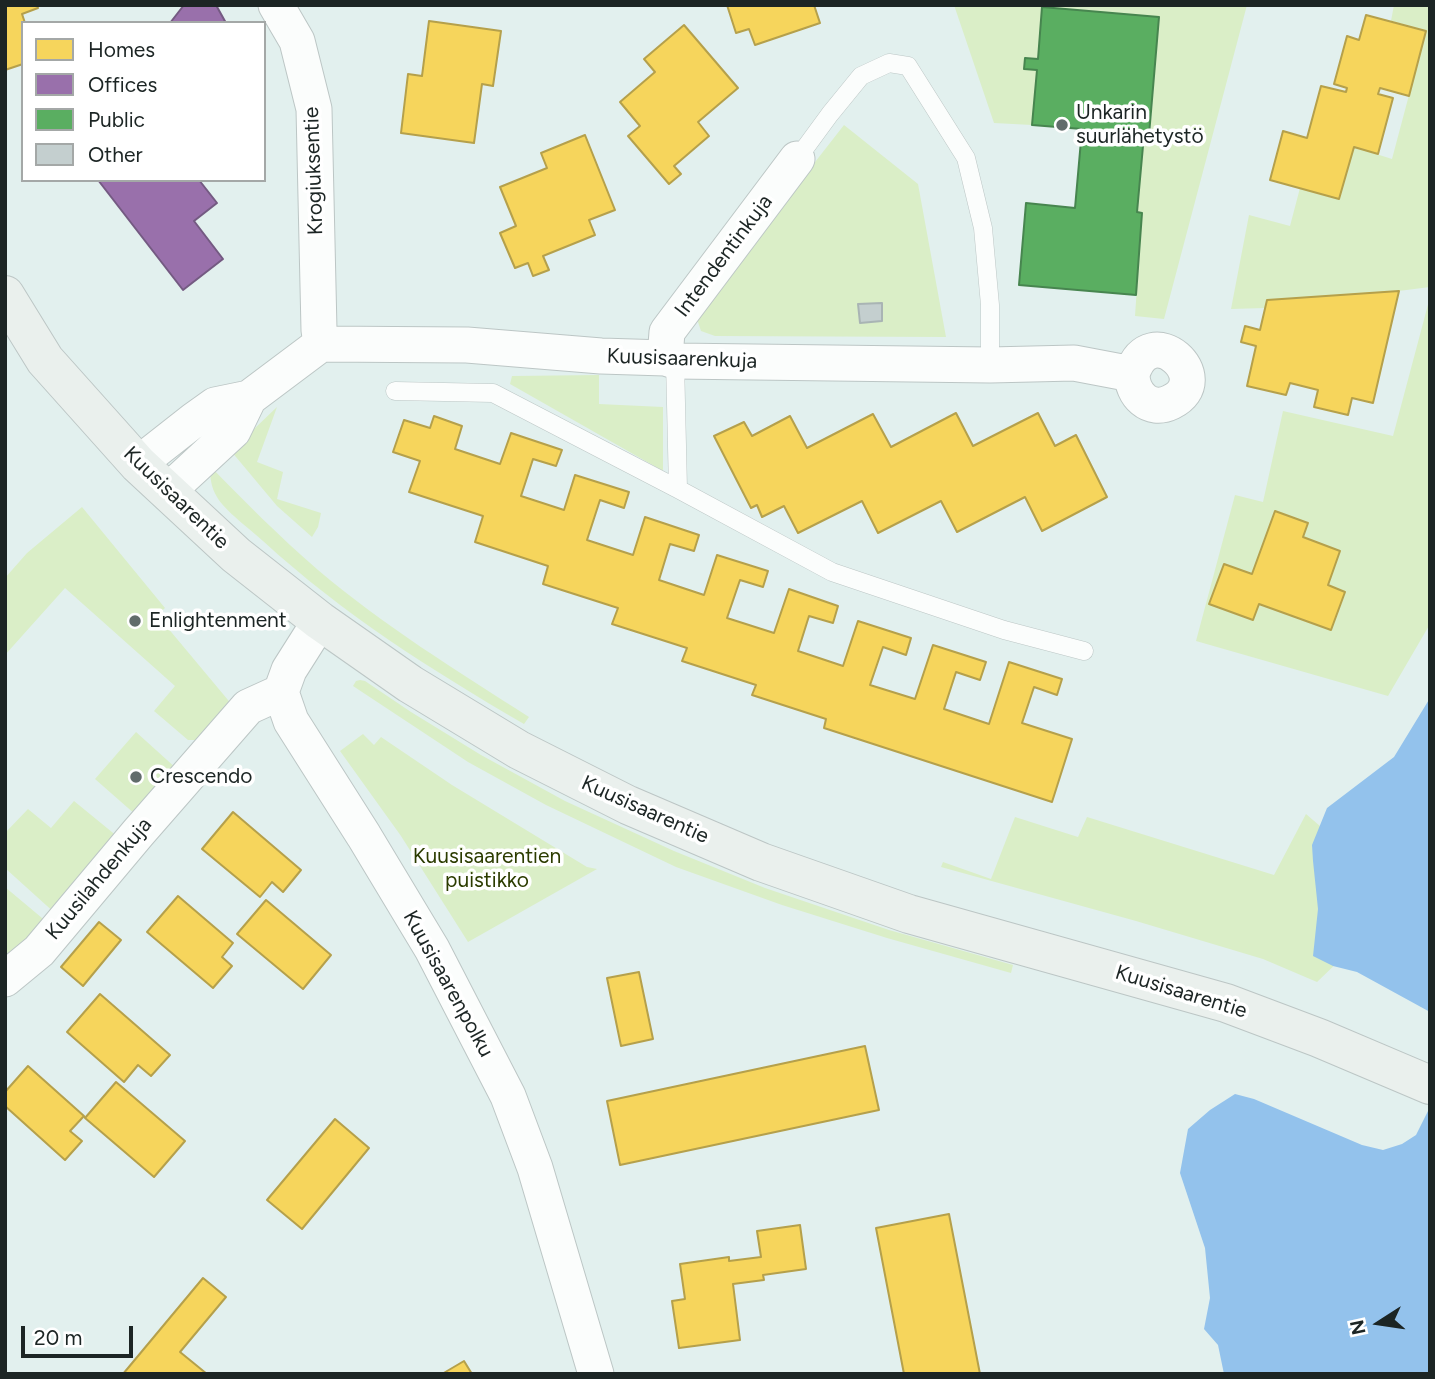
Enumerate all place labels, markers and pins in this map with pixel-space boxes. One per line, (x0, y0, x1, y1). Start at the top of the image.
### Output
place label: Unkarin suurlähetystö (1076, 100, 1204, 150)
marker: Unkarin suurlähetystö (1054, 117, 1070, 133)
place label: Enlightenment (149, 608, 287, 634)
marker: Enlightenment (127, 613, 143, 629)
place label: Crescendo (150, 764, 253, 790)
marker: Crescendo (128, 769, 144, 785)

